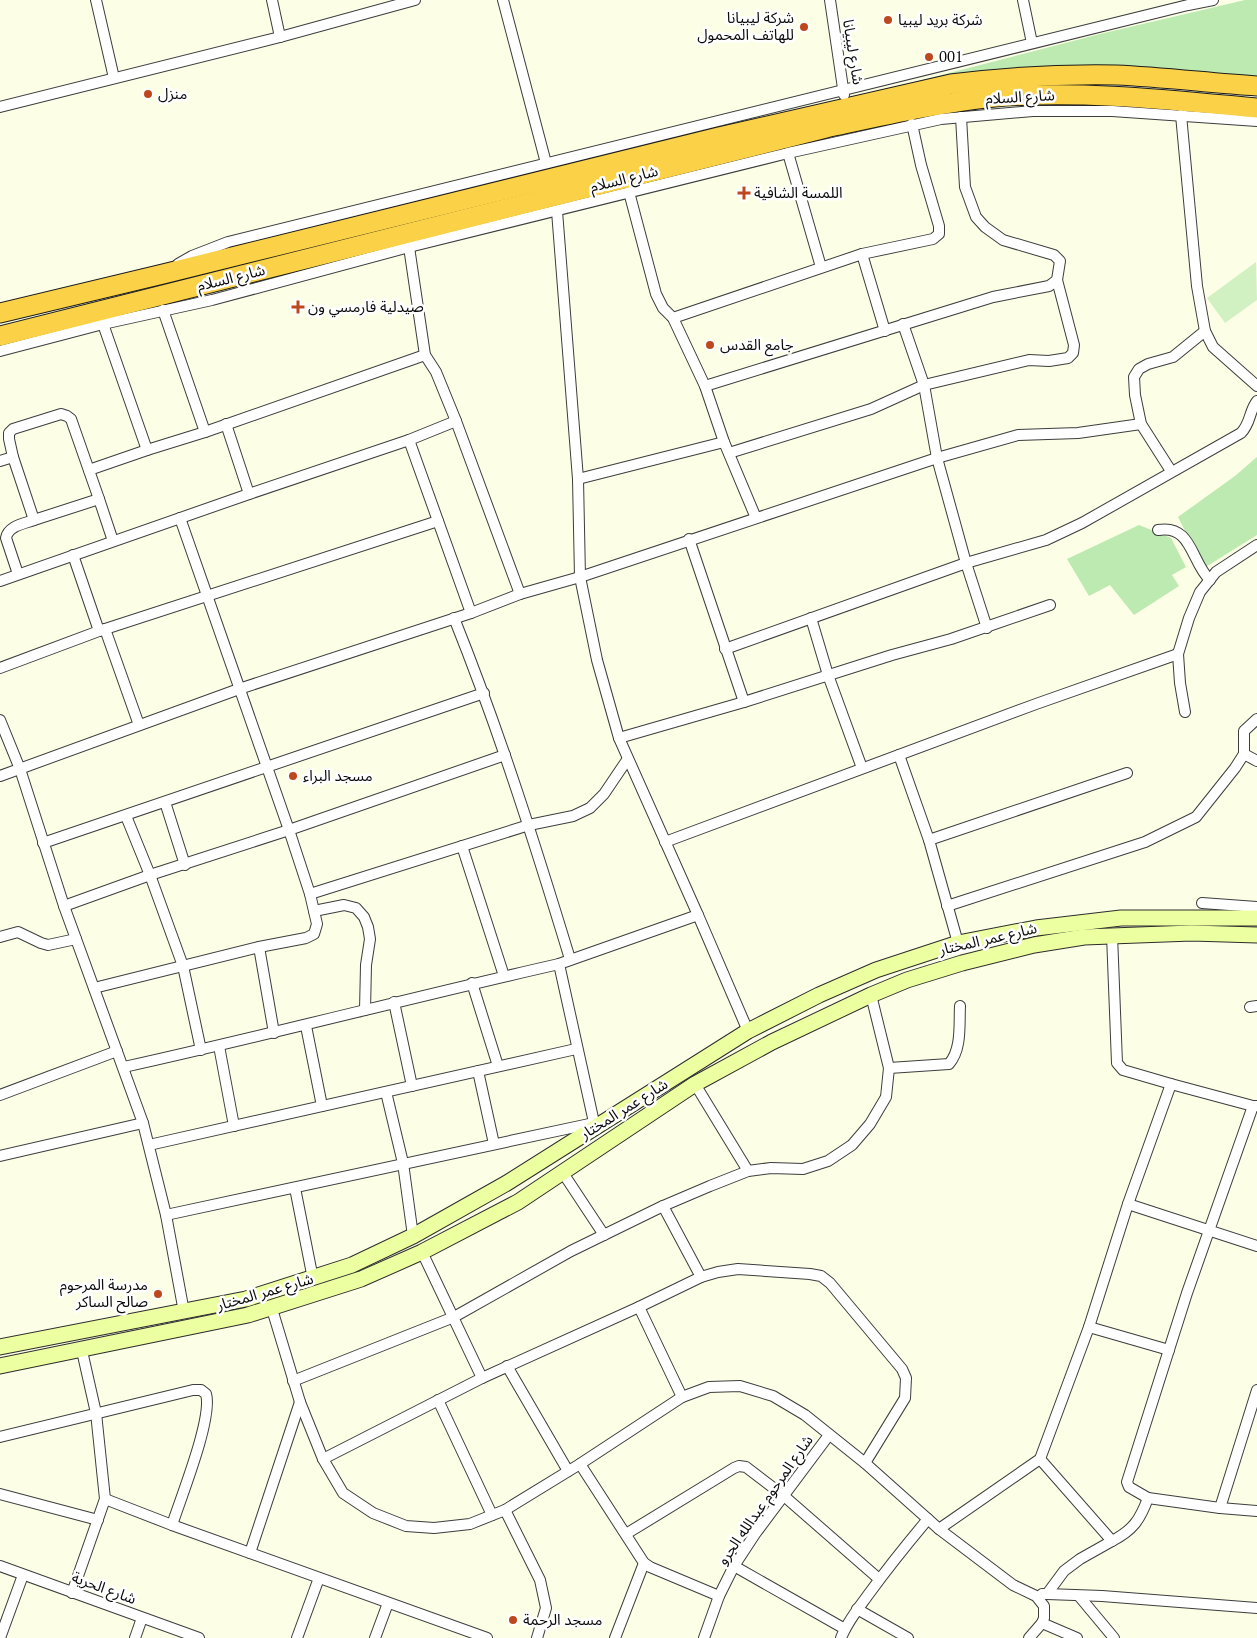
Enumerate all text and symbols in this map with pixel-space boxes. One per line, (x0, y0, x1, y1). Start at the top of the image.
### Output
place label: شركة ليبيانا للهاتف المحمول (697, 7, 794, 44)
place label: شركة بريد ليبيا (898, 9, 983, 29)
marker: شركة بريد ليبيا (882, 14, 894, 26)
street label: شارع ليبيانا (836, 18, 869, 87)
marker: شركة ليبيانا للهاتف المحمول (798, 21, 810, 33)
place label: 001 (939, 46, 963, 66)
marker: 001 (923, 51, 935, 63)
place label: منزل (158, 83, 187, 103)
street label: شارع السلام (985, 84, 1055, 111)
marker: منزل (142, 88, 154, 100)
street label: شارع السلام (588, 160, 661, 199)
place label: اللمسة الشافية (754, 182, 843, 202)
marker: اللمسة الشافية (738, 187, 750, 199)
street label: شارع السلام (195, 259, 268, 298)
place label: صيدلية فارمسي ون (308, 296, 424, 318)
marker: صيدلية فارمسي ون (292, 301, 304, 313)
place label: جامع القدس (720, 334, 794, 357)
marker: جامع القدس (704, 339, 716, 351)
place label: مسجد البراء (303, 765, 373, 785)
marker: مسجد البراء (287, 770, 299, 782)
street label: شارع عمر المختار (936, 917, 1040, 962)
street label: شارع عمر المختار (575, 1073, 673, 1146)
street label: شارع عمر المختار (213, 1268, 317, 1318)
place label: مدرسة المرحوم صالح الساكر (60, 1274, 148, 1314)
marker: مدرسة المرحوم صالح الساكر (152, 1288, 164, 1300)
street label: شارع المرحوم عبدالله الجرو (712, 1430, 819, 1570)
street label: شارع الحرية (68, 1566, 140, 1611)
place label: مسجد الرحمة (523, 1609, 602, 1629)
marker: مسجد الرحمة (507, 1614, 519, 1626)

